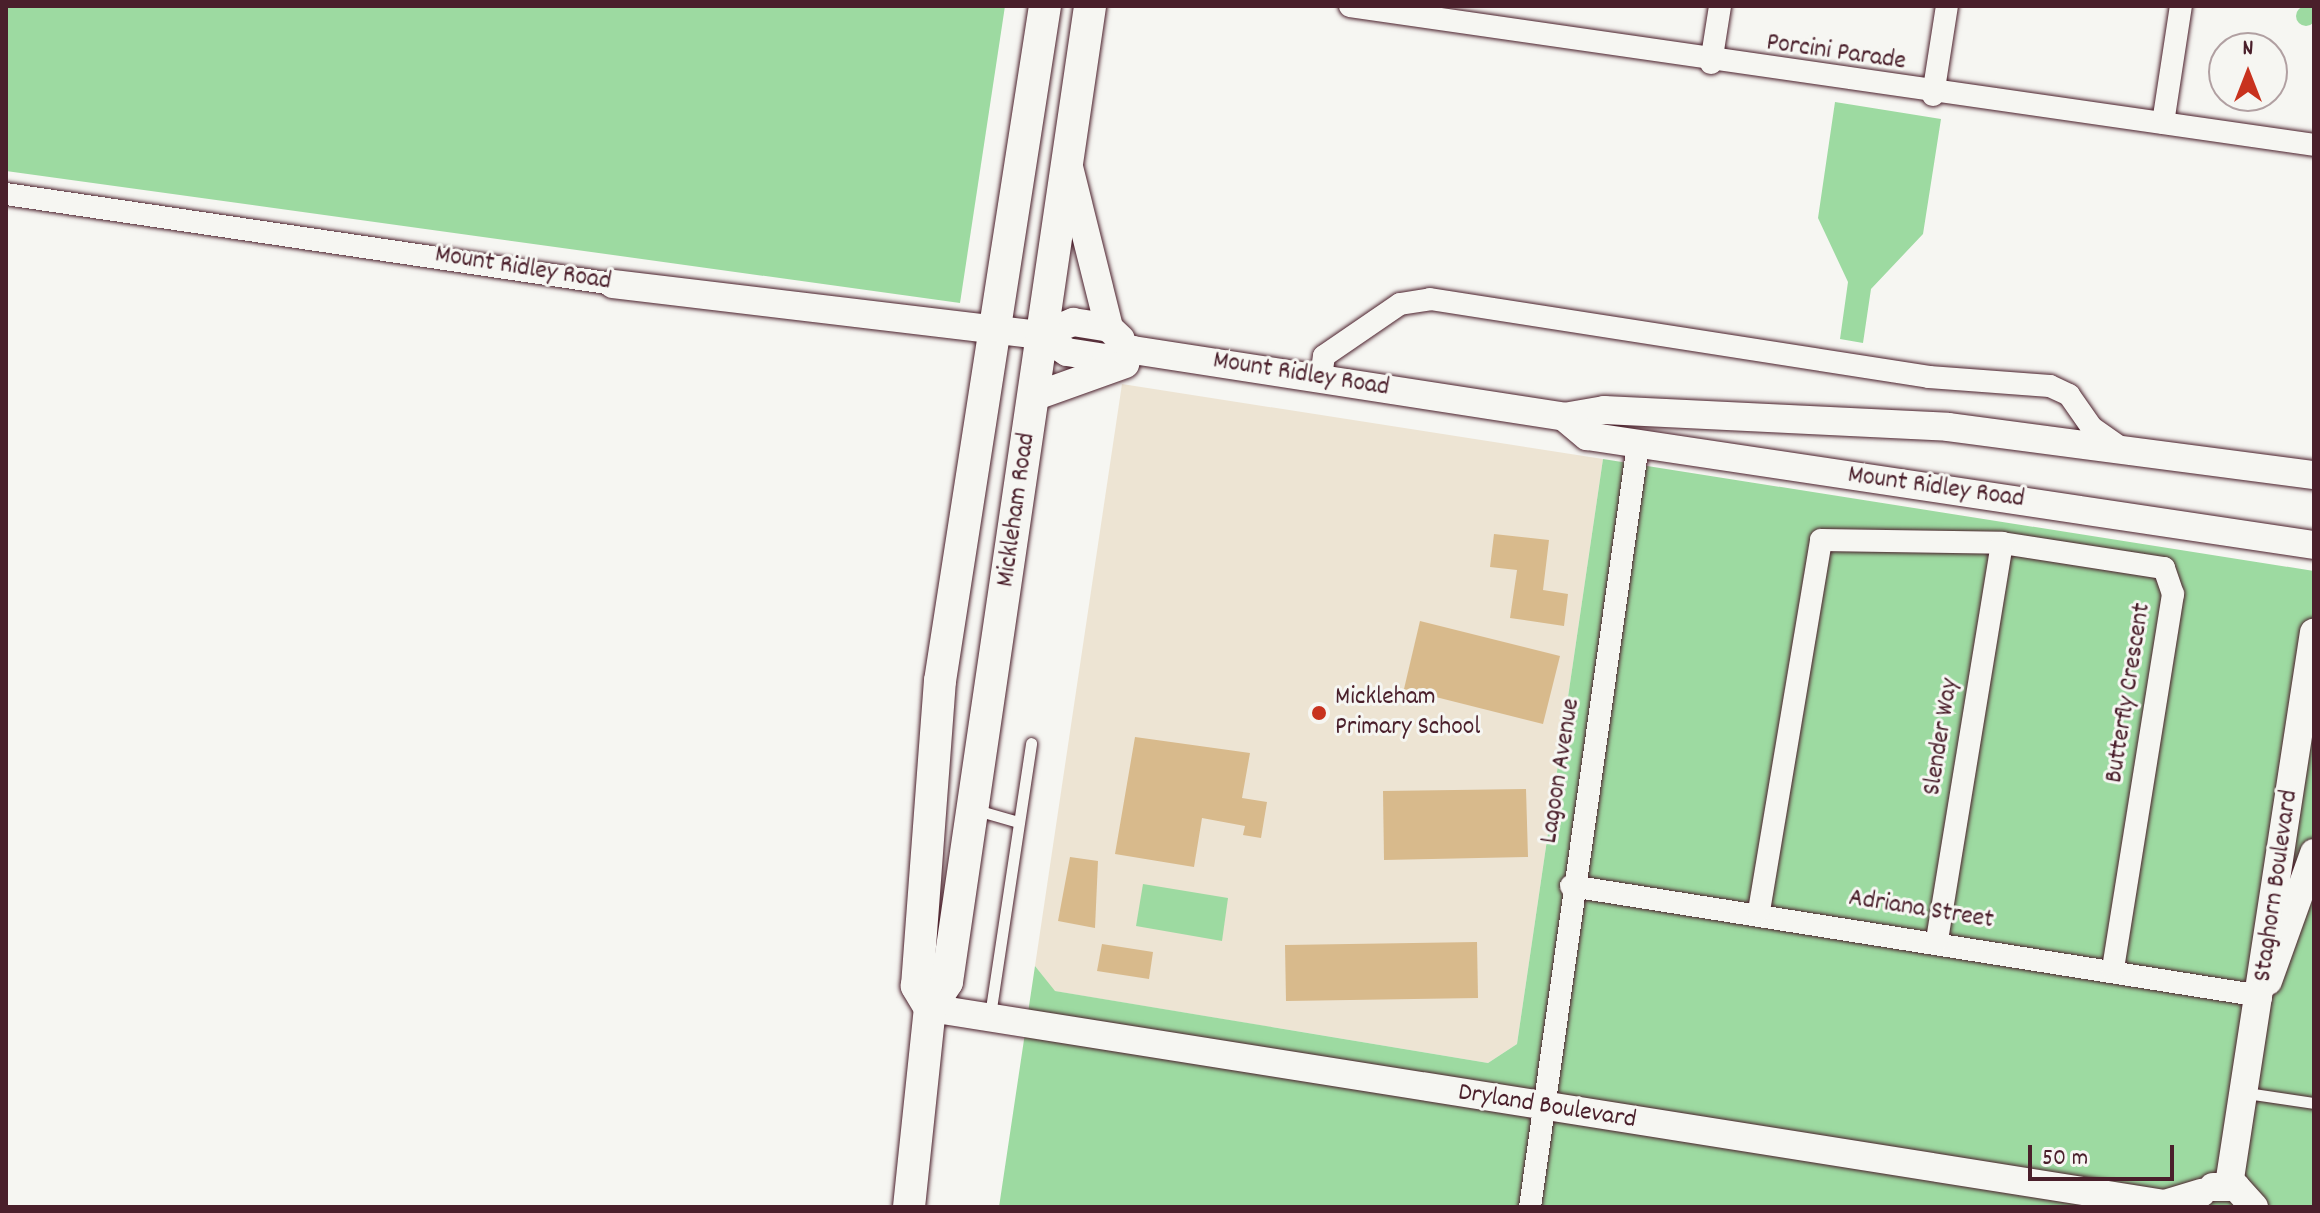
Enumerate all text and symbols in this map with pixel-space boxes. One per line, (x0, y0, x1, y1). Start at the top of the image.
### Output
street label: Porcini Parade (1764, 28, 1908, 78)
north arrow (2208, 32, 2288, 112)
text: N (2243, 34, 2253, 65)
street label: Mount Ridley Road (433, 240, 613, 298)
street label: Mount Ridley Road (1211, 346, 1391, 404)
street label: Mickleham Road (991, 431, 1043, 589)
street label: Mount Ridley Road (1846, 460, 2026, 516)
street label: Butterfly Crescent (2099, 601, 2159, 785)
street label: Slender Way (1917, 676, 1967, 798)
place label: Mickleham Primary School (1335, 682, 1481, 744)
street label: Lagoon Avenue (1534, 696, 1588, 846)
marker: Mickleham Primary School (1310, 704, 1328, 722)
street label: Staghorn Boulevard (2248, 788, 2306, 984)
street label: Adriana Street (1846, 883, 1996, 937)
street label: Dryland Boulevard (1456, 1078, 1638, 1136)
scale bar (2032, 1129, 2178, 1179)
text: 50 m (2042, 1142, 2088, 1176)

